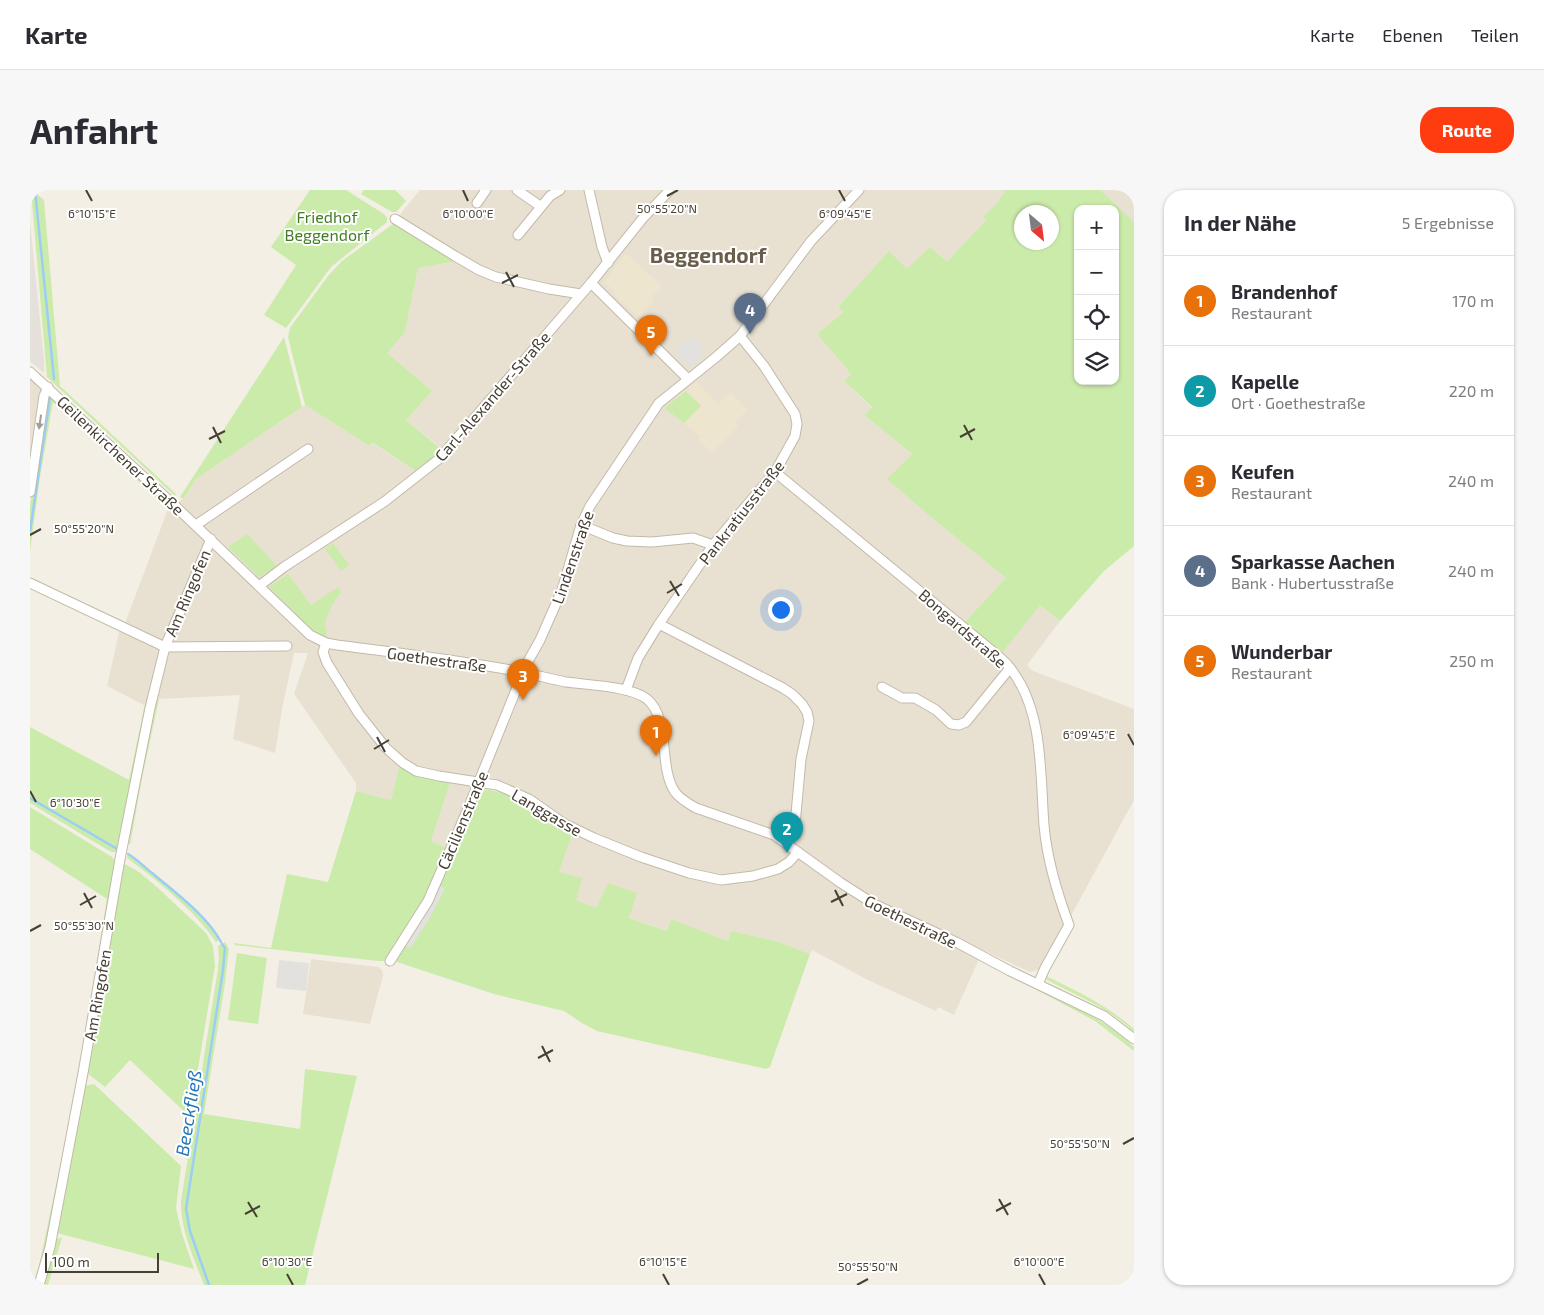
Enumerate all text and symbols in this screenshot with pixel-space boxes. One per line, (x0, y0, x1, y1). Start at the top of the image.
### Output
text: Karte (25, 20, 88, 49)
text: Karte (1310, 24, 1354, 46)
text: Ebenen (1382, 24, 1443, 46)
text: Teilen (1471, 24, 1519, 46)
button: Route (1420, 107, 1514, 153)
text: Anfahrt (30, 109, 158, 151)
text: 50°55'20"N (637, 201, 697, 215)
north arrow (1014, 205, 1059, 250)
map controls (1074, 205, 1119, 385)
button: + (1074, 205, 1119, 250)
text: 6°10'15"E (68, 206, 116, 220)
text: 6°10'00"E (442, 206, 494, 220)
text: 6°09'45"E (819, 206, 871, 220)
park label: Friedhof Beggendorf (285, 207, 370, 244)
text: In der Nähe (1184, 210, 1296, 235)
text: 5 Ergebnisse (1402, 213, 1494, 232)
district label: Beggendorf (650, 242, 767, 267)
button: − (1074, 250, 1119, 295)
text: Brandenhof (1231, 280, 1337, 303)
text: 1 (1197, 291, 1203, 310)
text: 170 m (1452, 291, 1494, 310)
pin: 4 (734, 293, 766, 334)
button: locate (1074, 295, 1119, 340)
text: Restaurant (1231, 303, 1312, 322)
pin: 5 (635, 315, 667, 356)
street label: Carl-Alexander-Straße (430, 327, 554, 465)
button: layers (1074, 340, 1119, 385)
text: Kapelle (1231, 370, 1299, 393)
text: 2 (1195, 381, 1205, 400)
text: 220 m (1449, 381, 1494, 400)
street label: Geilenkirchener Straße (54, 391, 188, 519)
text: Ort · Goethestraße (1231, 393, 1366, 412)
one-way arrow (36, 414, 44, 430)
street label: Pankratiusstraße (694, 456, 788, 568)
text: Keufen (1231, 460, 1294, 483)
text: 3 (1195, 471, 1205, 490)
text: 240 m (1448, 471, 1494, 490)
text: Restaurant (1231, 483, 1312, 502)
street label: Lindenstraße (547, 508, 597, 606)
text: 50°55'20"N (54, 521, 114, 535)
street label: Am Ringofen (160, 547, 214, 639)
text: Sparkasse Aachen (1231, 550, 1395, 573)
text: 4 (1195, 561, 1205, 580)
text: 240 m (1448, 561, 1494, 580)
text: Bank · Hubertusstraße (1231, 573, 1394, 592)
street label: Bongardstraße (915, 585, 1011, 671)
your location (768, 597, 794, 623)
text: Wunderbar (1231, 640, 1332, 663)
street label: Goethestraße (386, 643, 488, 675)
text: 5 (1196, 651, 1204, 670)
text: 250 m (1449, 651, 1494, 670)
pin: 3 (507, 659, 539, 700)
text: Restaurant (1231, 663, 1312, 682)
pin: 1 (640, 715, 672, 756)
text: 6°09'45"E (1063, 727, 1115, 741)
street label: Cäcilienstraße (433, 768, 491, 872)
street label: Langgasse (509, 784, 585, 840)
text: 6°10'30"E (50, 795, 101, 809)
pin: 2 (771, 812, 803, 853)
street label: Goethestraße (862, 890, 960, 952)
text: 50°55'30"N (54, 918, 114, 932)
street label: Am Ringofen (80, 948, 114, 1042)
water label: Beeckfließ (170, 1068, 206, 1158)
text: 50°55'50"N (1050, 1136, 1110, 1150)
scale bar (45, 1250, 159, 1273)
text: 100 m (52, 1253, 90, 1270)
text: 6°10'30"E (262, 1254, 313, 1268)
text: 6°10'15"E (639, 1254, 687, 1268)
text: 6°10'00"E (1013, 1254, 1065, 1268)
text: 50°55'50"N (838, 1259, 898, 1273)

